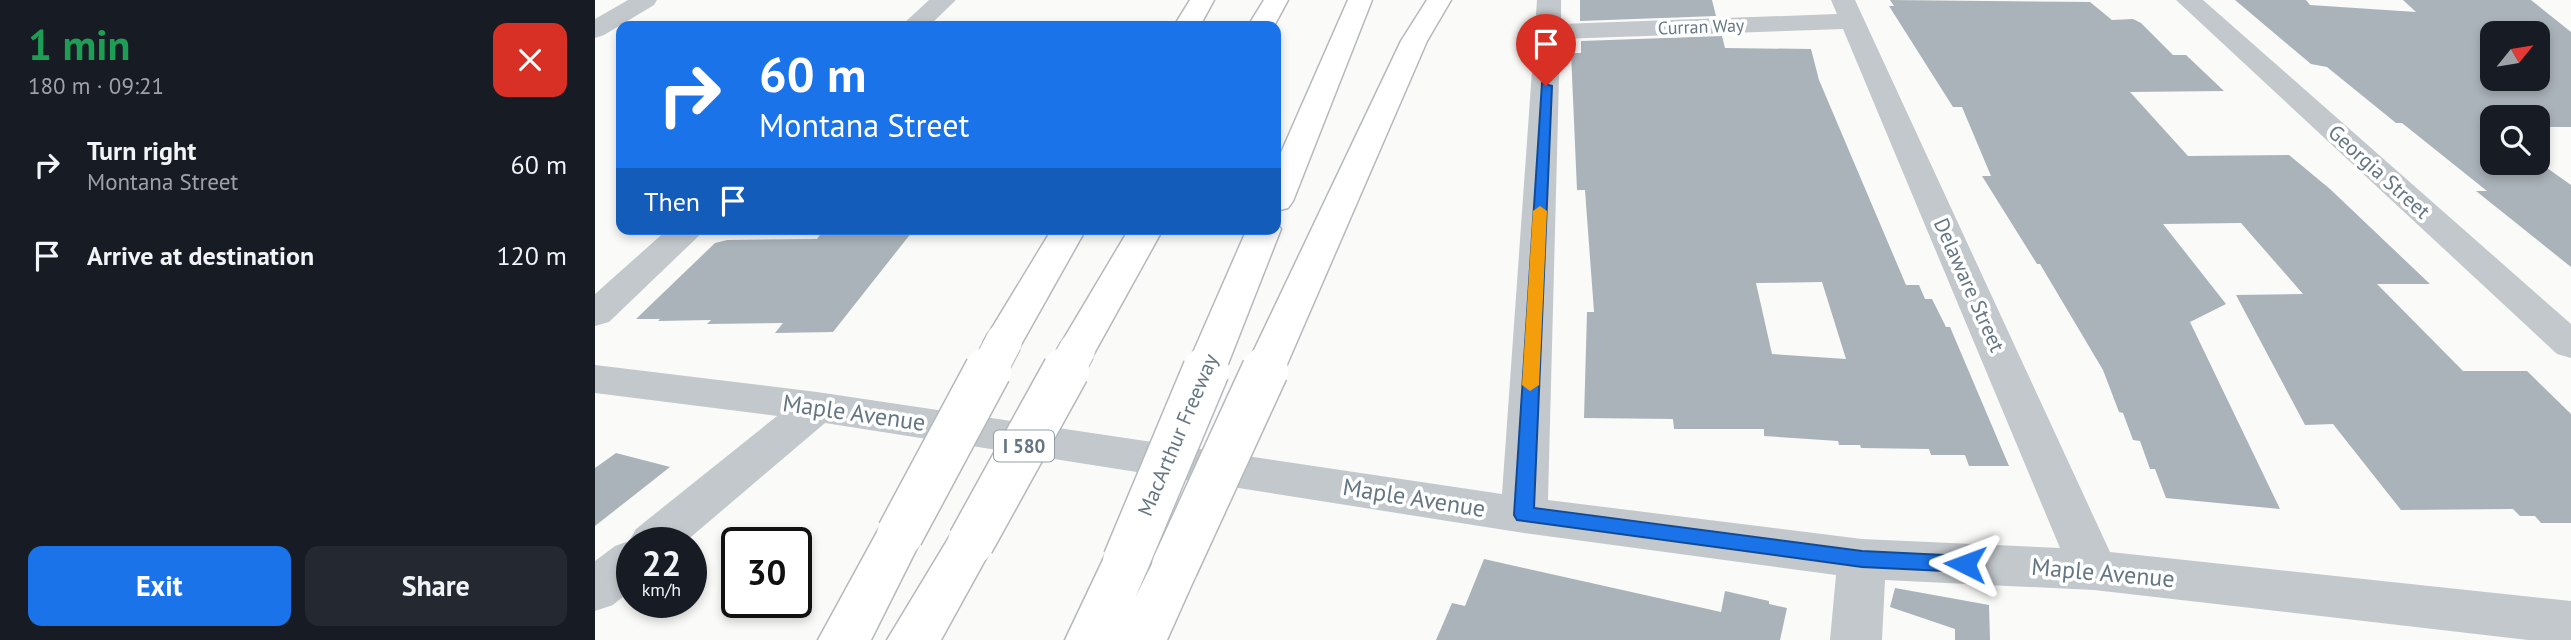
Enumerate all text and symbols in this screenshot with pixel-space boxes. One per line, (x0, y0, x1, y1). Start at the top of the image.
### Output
street label: Curran Way (1657, 13, 1745, 40)
pin (1516, 14, 1576, 86)
text: 1 min (28, 17, 130, 72)
north arrow (2480, 21, 2550, 91)
map controls (2480, 21, 2550, 175)
button: close (493, 23, 567, 97)
icon: arrive (1527, 25, 1565, 63)
text: 60 m (759, 42, 866, 106)
icon: right (644, 49, 735, 140)
text: 180 m · 09:21 (28, 71, 164, 100)
text: Montana Street (759, 104, 969, 146)
button: search (2480, 105, 2550, 175)
street label: Georgia Street (2323, 119, 2436, 225)
text: Turn right (87, 134, 196, 167)
icon: right (28, 146, 66, 184)
text: 60 m (511, 148, 567, 181)
text: Montana Street (87, 167, 238, 196)
icon: arrive (714, 182, 752, 220)
text: Then (644, 185, 700, 218)
street label: Delaware Street (1928, 214, 2011, 356)
icon: arrive (28, 237, 66, 275)
text: Arrive at destination (87, 239, 314, 272)
text: 120 m (496, 239, 567, 272)
street label: MacArthur Freeway (1131, 349, 1224, 520)
street label: Maple Avenue (781, 387, 927, 438)
road number: I 580 (994, 430, 1054, 462)
street label: Maple Avenue (1341, 471, 1487, 524)
speed limit sign: 30 (721, 527, 812, 618)
position arrow (1928, 527, 2002, 601)
text: 22 (642, 540, 681, 586)
button: Exit (28, 546, 291, 626)
button: Share (305, 546, 567, 626)
street label: Maple Avenue (2030, 551, 2176, 594)
text: km/h (642, 578, 681, 601)

